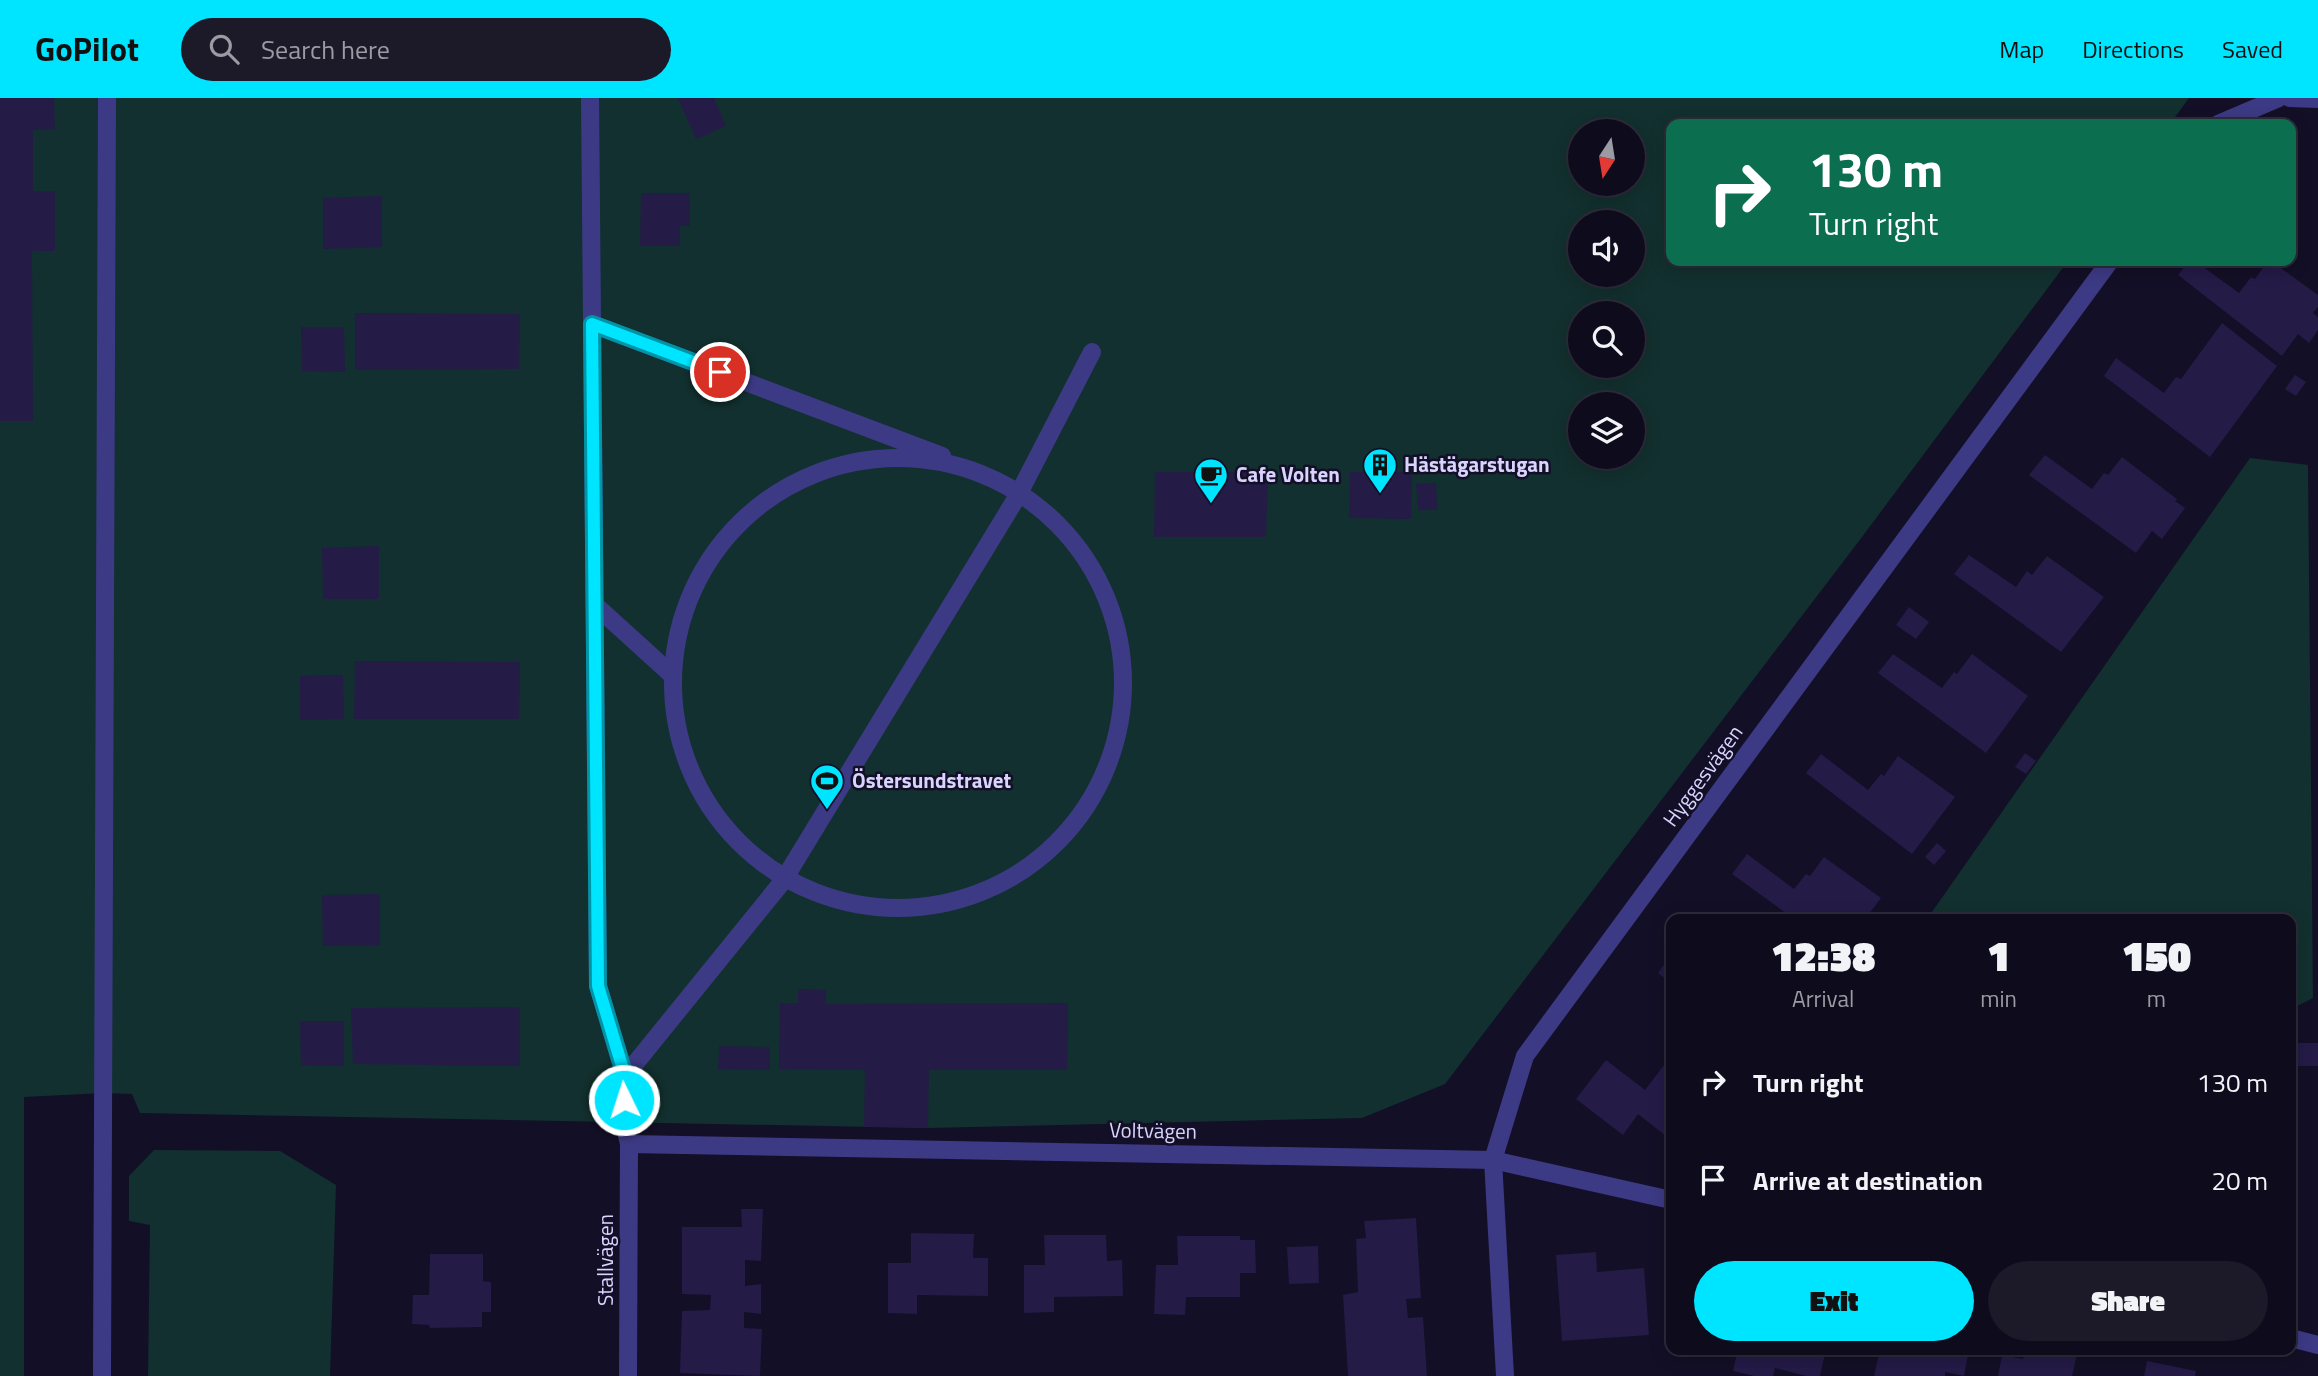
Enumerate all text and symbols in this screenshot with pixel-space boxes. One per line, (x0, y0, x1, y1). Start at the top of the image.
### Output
search box (181, 18, 671, 81)
text: GoPilot (35, 24, 139, 74)
icon: search (205, 30, 243, 68)
text: Search here (261, 30, 390, 69)
text: Map (1999, 31, 2044, 67)
text: Directions (2082, 31, 2184, 67)
text: Saved (2222, 31, 2283, 67)
north arrow (1568, 119, 1645, 196)
map controls (1568, 119, 1645, 469)
text: 130 m (1809, 131, 1943, 206)
icon: right (1694, 147, 1785, 238)
text: Turn right (1809, 199, 1938, 247)
button: sound (1568, 210, 1645, 287)
button: search (1568, 301, 1645, 378)
pin (690, 342, 750, 402)
icon: arrive (701, 353, 739, 391)
button: layers (1568, 392, 1645, 469)
building icon: Hästägarstugan (1361, 446, 1399, 495)
place label: Hästägarstugan (1404, 448, 1550, 480)
cafe icon: Cafe Volten (1192, 456, 1230, 505)
place label: Cafe Volten (1236, 458, 1340, 490)
street label: Hyggesvägen (1654, 718, 1750, 833)
sports icon: Östersundstravet (808, 762, 846, 811)
place label: Östersundstravet (852, 764, 1011, 796)
text: 12:38 (1771, 923, 1875, 987)
text: 1 (1987, 923, 2010, 987)
text: 150 (2122, 923, 2191, 987)
text: Arrival (1792, 981, 1854, 1016)
text: min (1980, 981, 2017, 1016)
text: m (2147, 981, 2166, 1016)
position arrow (587, 1063, 661, 1137)
icon: right (1694, 1063, 1732, 1101)
text: Turn right (1753, 1063, 1864, 1102)
text: 130 m (2197, 1063, 2268, 1102)
street label: Voltvägen (1109, 1113, 1197, 1147)
icon: arrive (1694, 1161, 1732, 1199)
text: Arrive at destination (1753, 1161, 1983, 1200)
text: 20 m (2211, 1161, 2268, 1200)
street label: Stallvägen (589, 1214, 621, 1306)
button: Exit (1694, 1261, 1974, 1341)
button: Share (1988, 1261, 2268, 1341)

